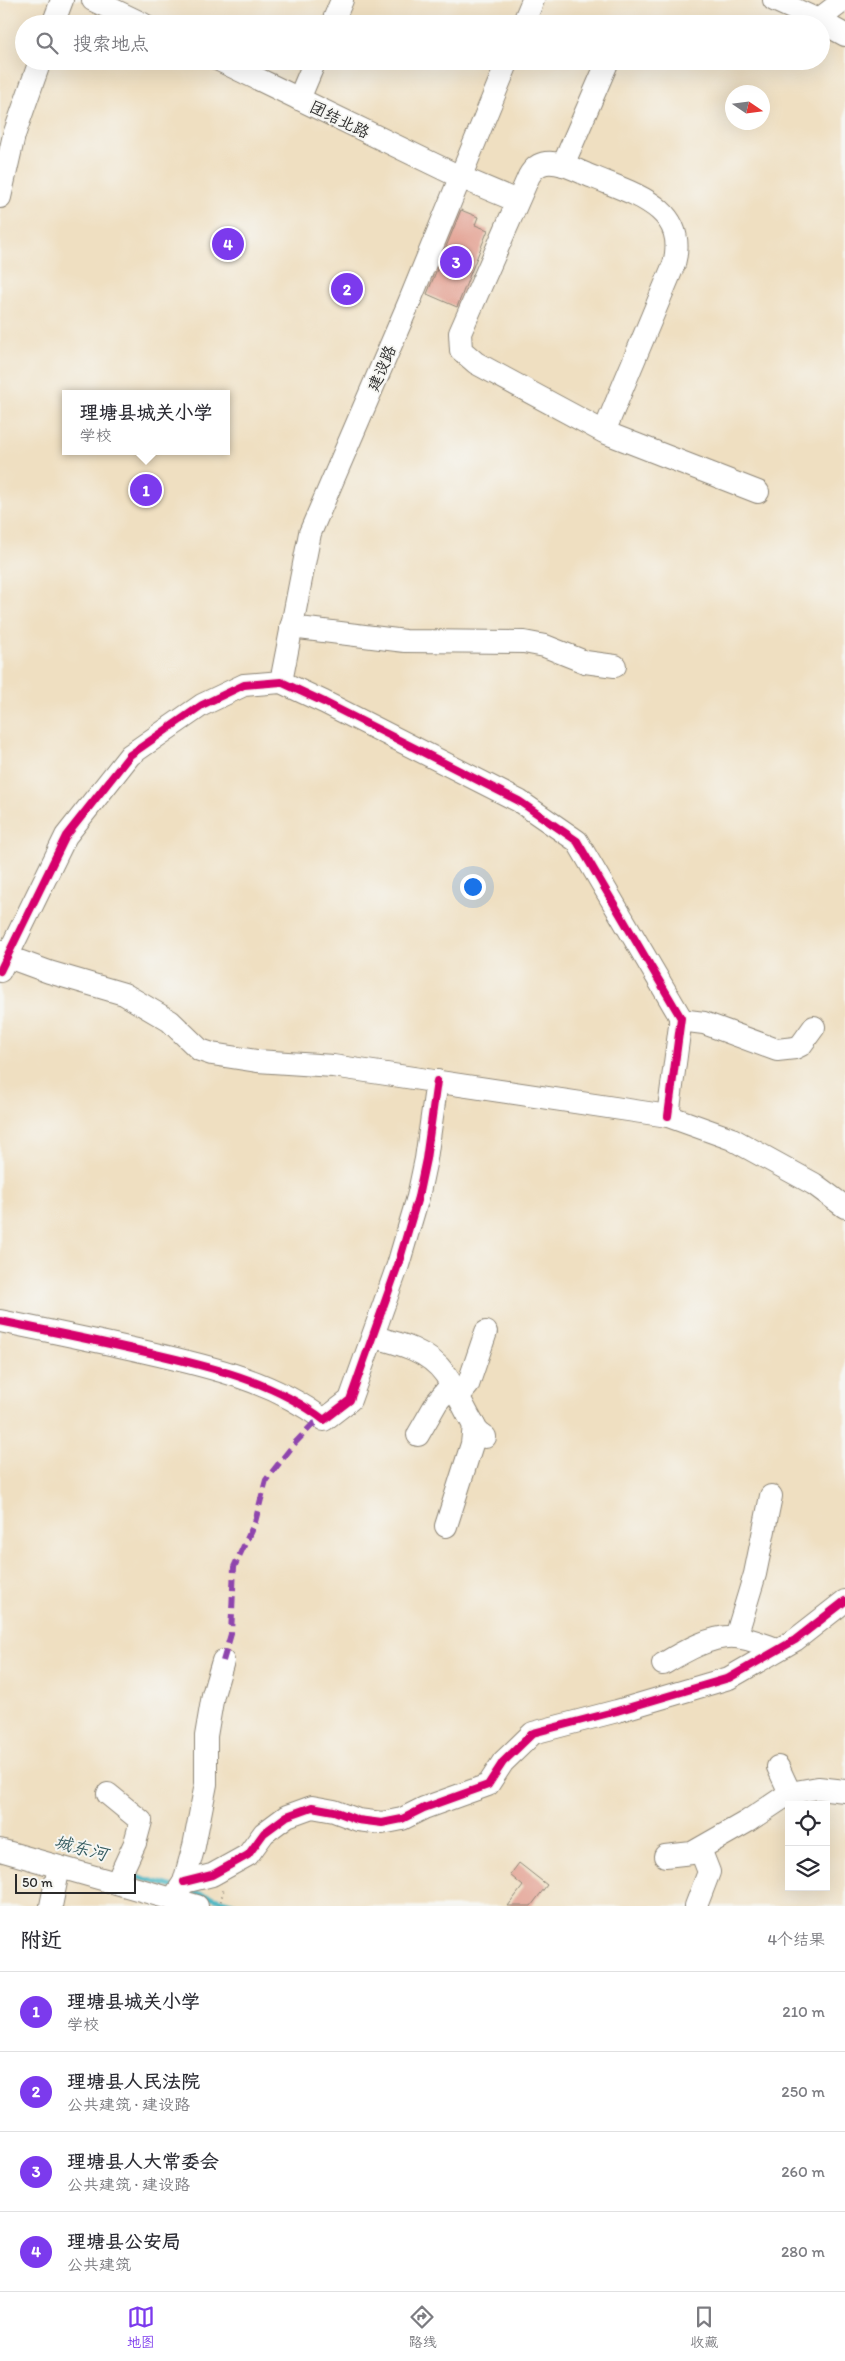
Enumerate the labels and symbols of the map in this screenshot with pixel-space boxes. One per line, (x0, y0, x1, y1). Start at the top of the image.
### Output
north arrow (725, 85, 770, 130)
street label: 团结北路 (307, 97, 373, 142)
pin: 4 (212, 225, 244, 263)
pin: 3 (440, 243, 472, 281)
pin: 2 (331, 270, 363, 308)
street label: 建设路 (363, 342, 400, 394)
pin: 1 (130, 471, 162, 509)
your location (460, 874, 486, 900)
water label: 城东河 (52, 1830, 113, 1866)
scale bar (15, 1871, 136, 1894)

